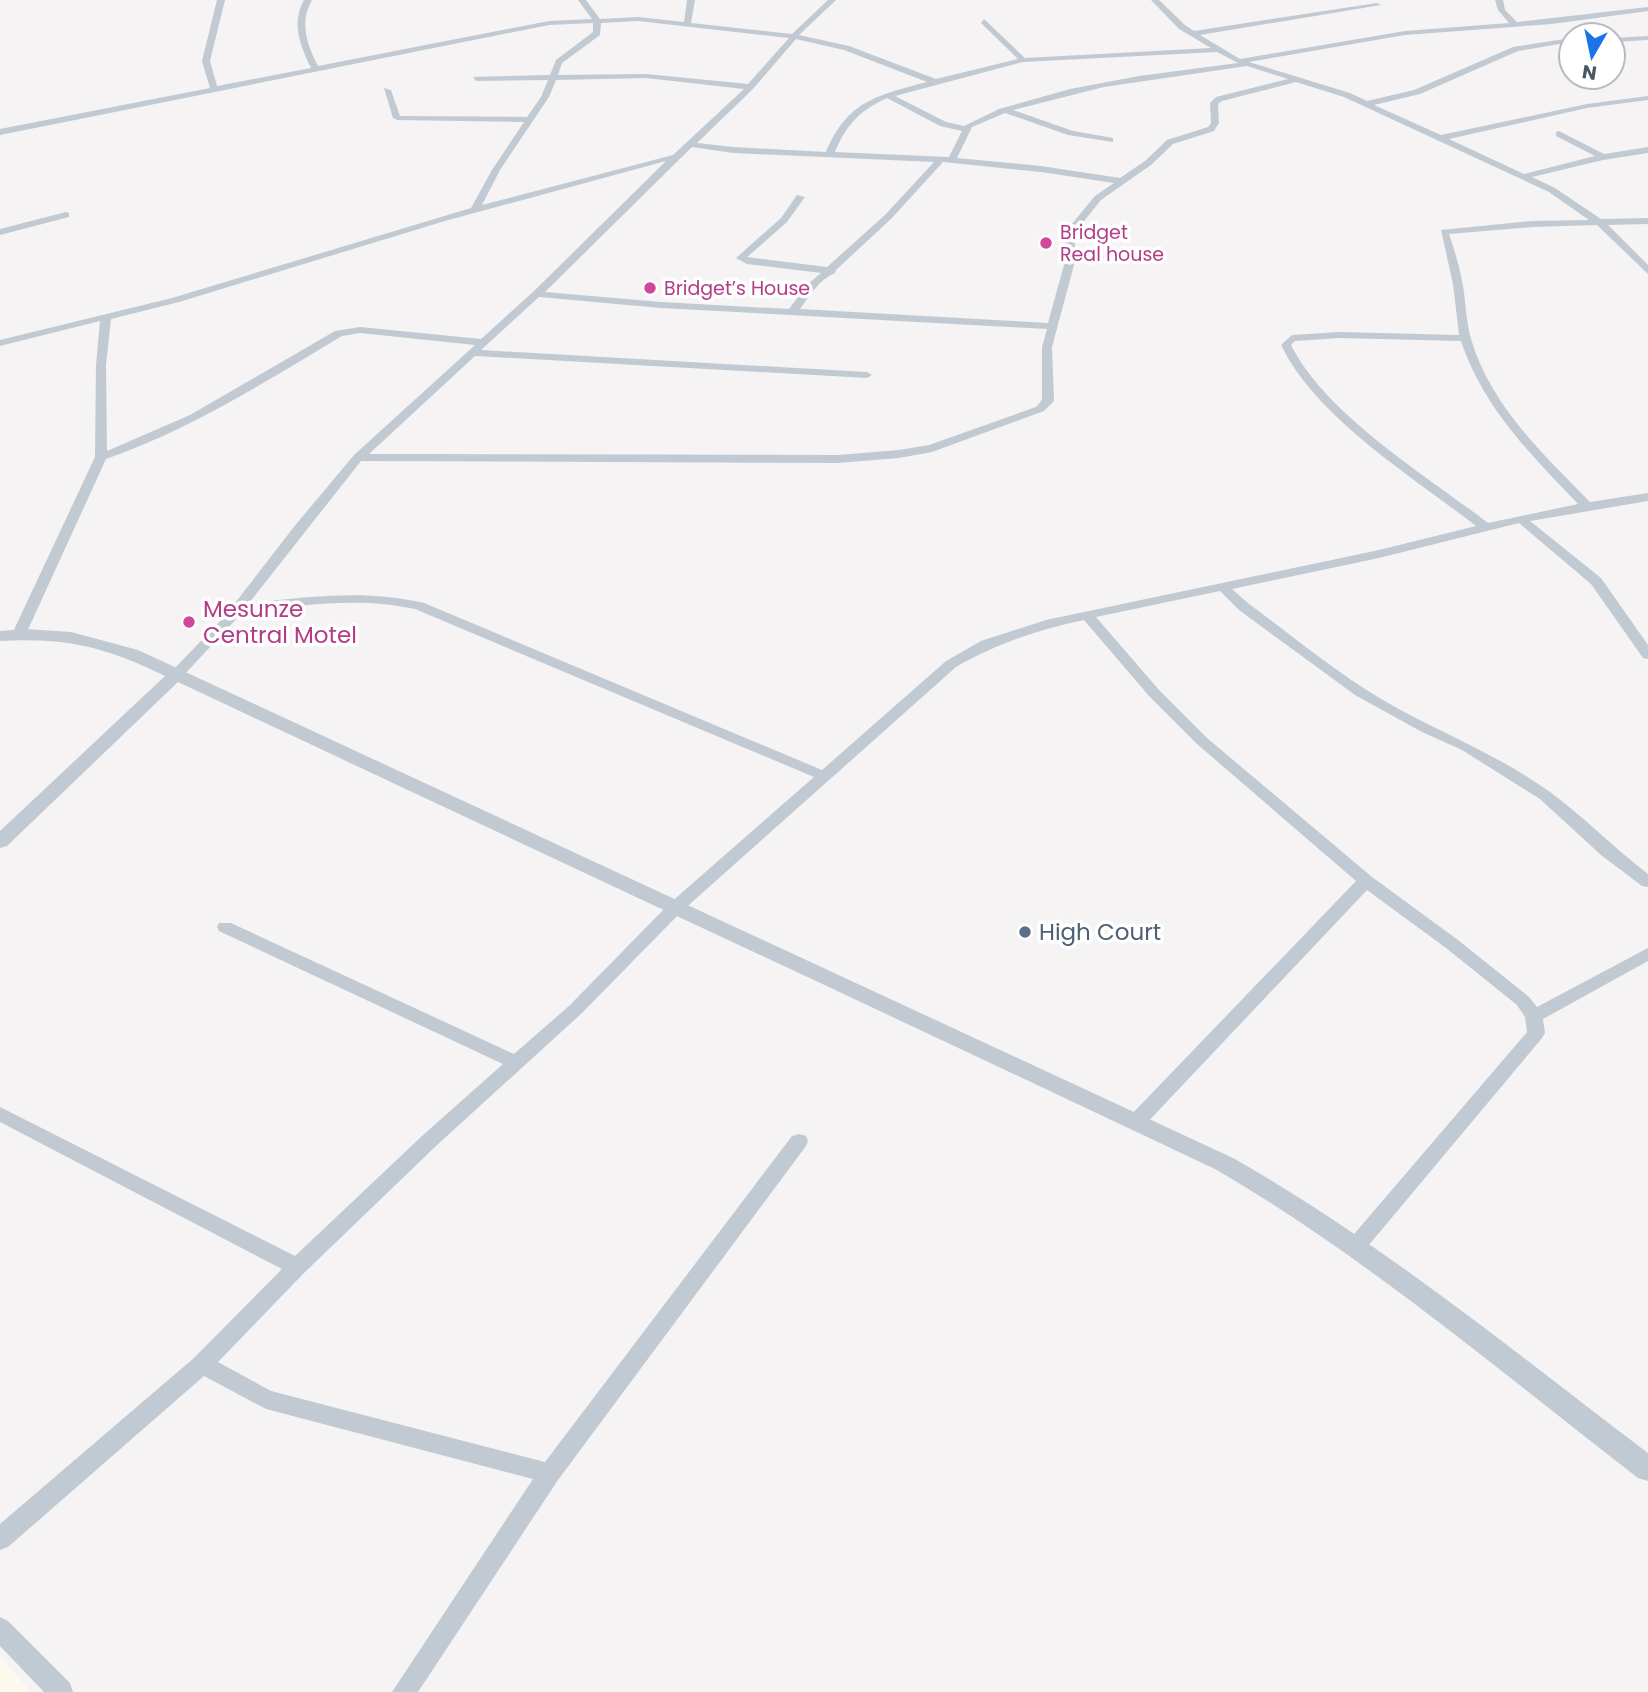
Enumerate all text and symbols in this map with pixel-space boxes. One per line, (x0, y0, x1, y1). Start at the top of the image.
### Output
north arrow (1557, 21, 1627, 91)
text: N (1580, 58, 1599, 87)
place label: Bridget Real house (1060, 219, 1164, 268)
marker: Bridget Real house (1038, 235, 1054, 251)
place label: Bridget’s House (664, 275, 810, 302)
marker: Bridget’s House (642, 280, 658, 296)
place label: Mesunze Central Motel (203, 593, 357, 651)
marker: Mesunze Central Motel (181, 614, 197, 630)
place label: High Court (1039, 916, 1161, 948)
marker: High Court (1017, 924, 1033, 940)

